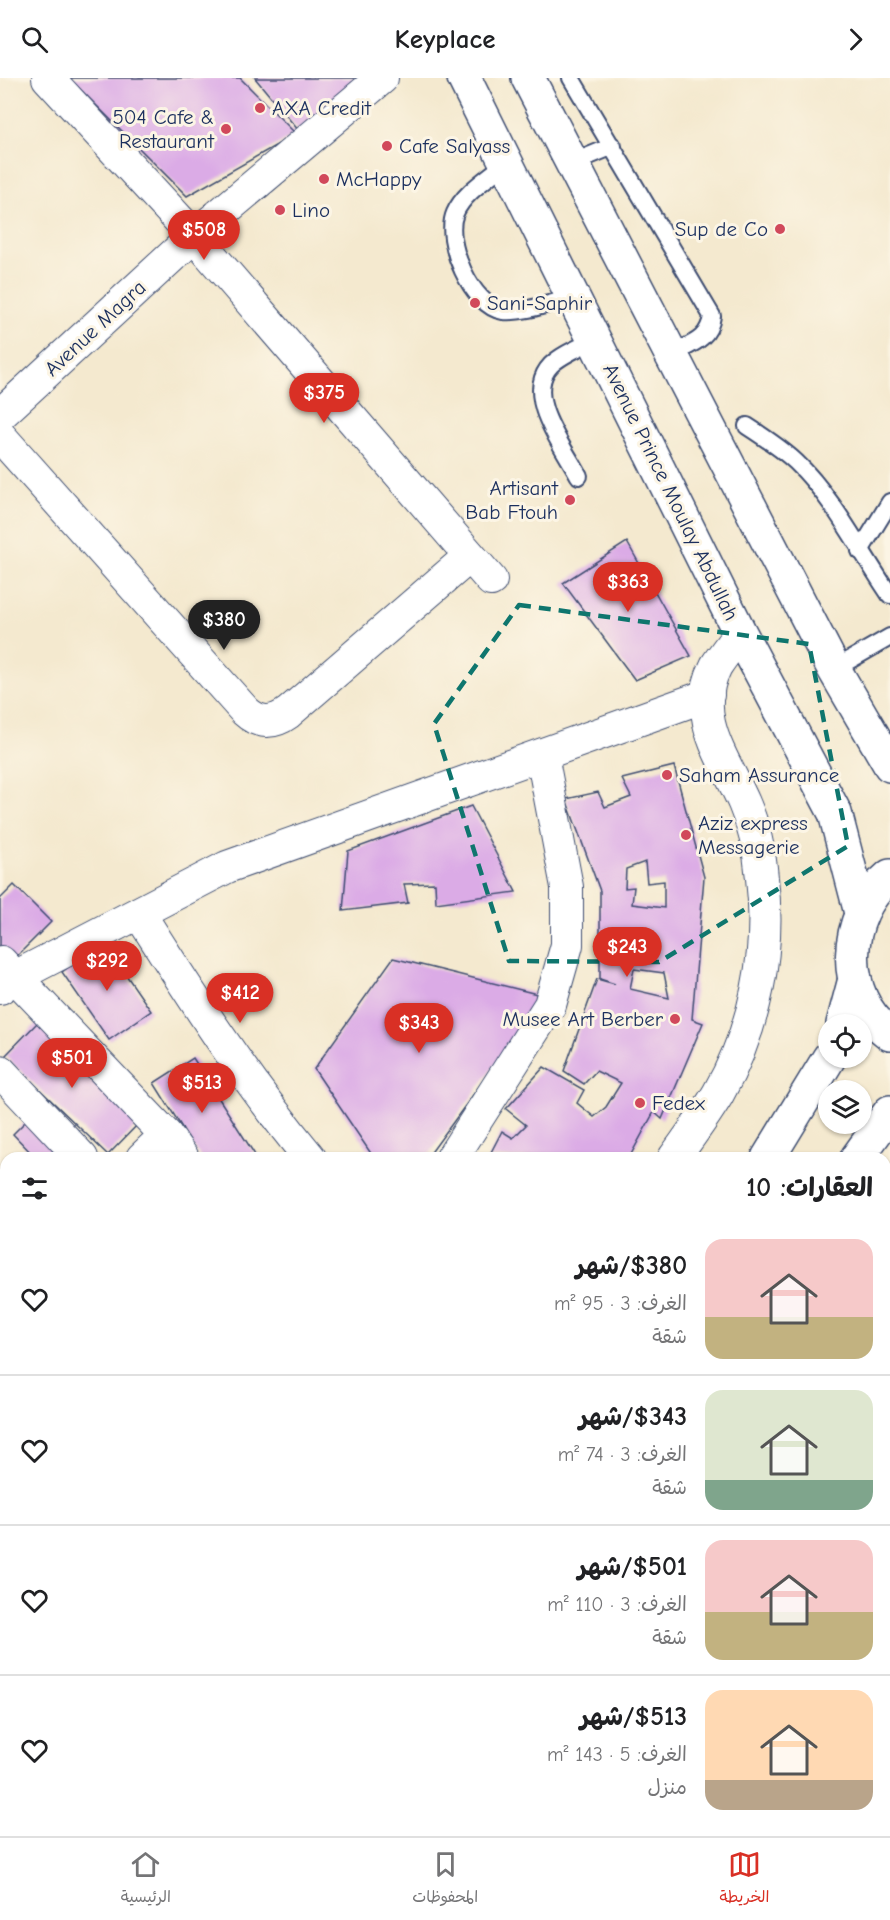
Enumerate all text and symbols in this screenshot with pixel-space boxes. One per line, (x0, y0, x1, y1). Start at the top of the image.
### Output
icon: search (18, 23, 51, 56)
icon: forward (839, 23, 872, 56)
text: Keyplace (395, 24, 495, 55)
place label: AXA Credit (272, 96, 372, 120)
marker: AXA Credit (253, 101, 267, 115)
place label: 504 Cafe & Restaurant (112, 105, 215, 153)
marker: 504 Cafe & Restaurant (219, 122, 233, 136)
place label: Cafe Salyass (399, 134, 510, 158)
marker: Cafe Salyass (380, 139, 394, 153)
place label: McHappy (336, 167, 422, 191)
marker: McHappy (317, 172, 331, 186)
place label: Lino (292, 198, 330, 222)
marker: Lino (273, 203, 287, 217)
pin: $508 (168, 210, 240, 261)
place label: Sup de Co (675, 217, 768, 241)
text: $508 (182, 218, 226, 241)
marker: Sup de Co (773, 222, 787, 236)
street label: Avenue Magra (40, 275, 150, 381)
place label: Sani-Saphir (487, 291, 593, 315)
marker: Sani-Saphir (468, 296, 482, 310)
street label: Avenue Prince Moulay Abdullah (598, 360, 744, 624)
pin: $375 (288, 373, 360, 424)
text: $375 (303, 381, 345, 404)
place label: Artisant Bab Ftouh (465, 476, 559, 524)
marker: Artisant Bab Ftouh (563, 493, 577, 507)
pin: $363 (592, 562, 664, 613)
text: $363 (607, 570, 649, 593)
pin: $380 (188, 600, 260, 651)
text: $380 (202, 608, 246, 631)
place label: Saham Assurance (679, 763, 839, 787)
marker: Saham Assurance (660, 768, 674, 782)
place label: Aziz express Messagerie (698, 811, 808, 859)
marker: Aziz express Messagerie (679, 828, 693, 842)
pin: $243 (591, 927, 663, 978)
text: $243 (607, 935, 647, 958)
pin: $292 (71, 941, 143, 992)
text: $292 (86, 949, 128, 972)
pin: $412 (204, 973, 276, 1024)
text: $412 (220, 981, 260, 1004)
pin: $343 (383, 1003, 455, 1054)
place label: Musee Art Berber (502, 1007, 664, 1031)
text: $343 (398, 1011, 440, 1034)
marker: Musee Art Berber (668, 1012, 682, 1026)
map controls (818, 1014, 872, 1134)
button: locate (818, 1014, 872, 1068)
pin: $501 (36, 1038, 108, 1089)
text: $501 (51, 1046, 93, 1069)
pin: $513 (166, 1063, 238, 1114)
text: $513 (182, 1071, 222, 1094)
button: layers (818, 1080, 872, 1134)
place label: Fedex (652, 1091, 705, 1115)
marker: Fedex (633, 1096, 647, 1110)
icon: filters (18, 1172, 51, 1205)
text: العقارات: 10 (746, 1173, 873, 1203)
text: $380/شهر (576, 1251, 687, 1281)
icon: home (753, 1263, 825, 1335)
icon: heart (18, 1283, 51, 1316)
text: الغرف: 3 · 95 m² (554, 1292, 687, 1315)
text: شقة (652, 1325, 687, 1348)
text: $343/شهر (579, 1402, 687, 1432)
icon: home (753, 1414, 825, 1486)
icon: heart (18, 1434, 51, 1467)
text: الغرف: 3 · 74 m² (558, 1443, 687, 1466)
text: شقة (652, 1476, 687, 1499)
text: $501/شهر (578, 1552, 687, 1582)
icon: home (753, 1564, 825, 1636)
icon: heart (18, 1584, 51, 1617)
text: الغرف: 3 · 110 m² (547, 1593, 687, 1616)
text: شقة (652, 1626, 687, 1649)
text: $513/شهر (580, 1702, 687, 1732)
icon: home (753, 1714, 825, 1786)
icon: heart (18, 1734, 51, 1767)
text: الغرف: 5 · 143 m² (547, 1743, 687, 1766)
text: منزل (648, 1776, 687, 1799)
tab: الرئيسية (121, 1848, 171, 1911)
tab: المحفوظات (412, 1848, 478, 1911)
tab: الخريطة (719, 1848, 769, 1911)

